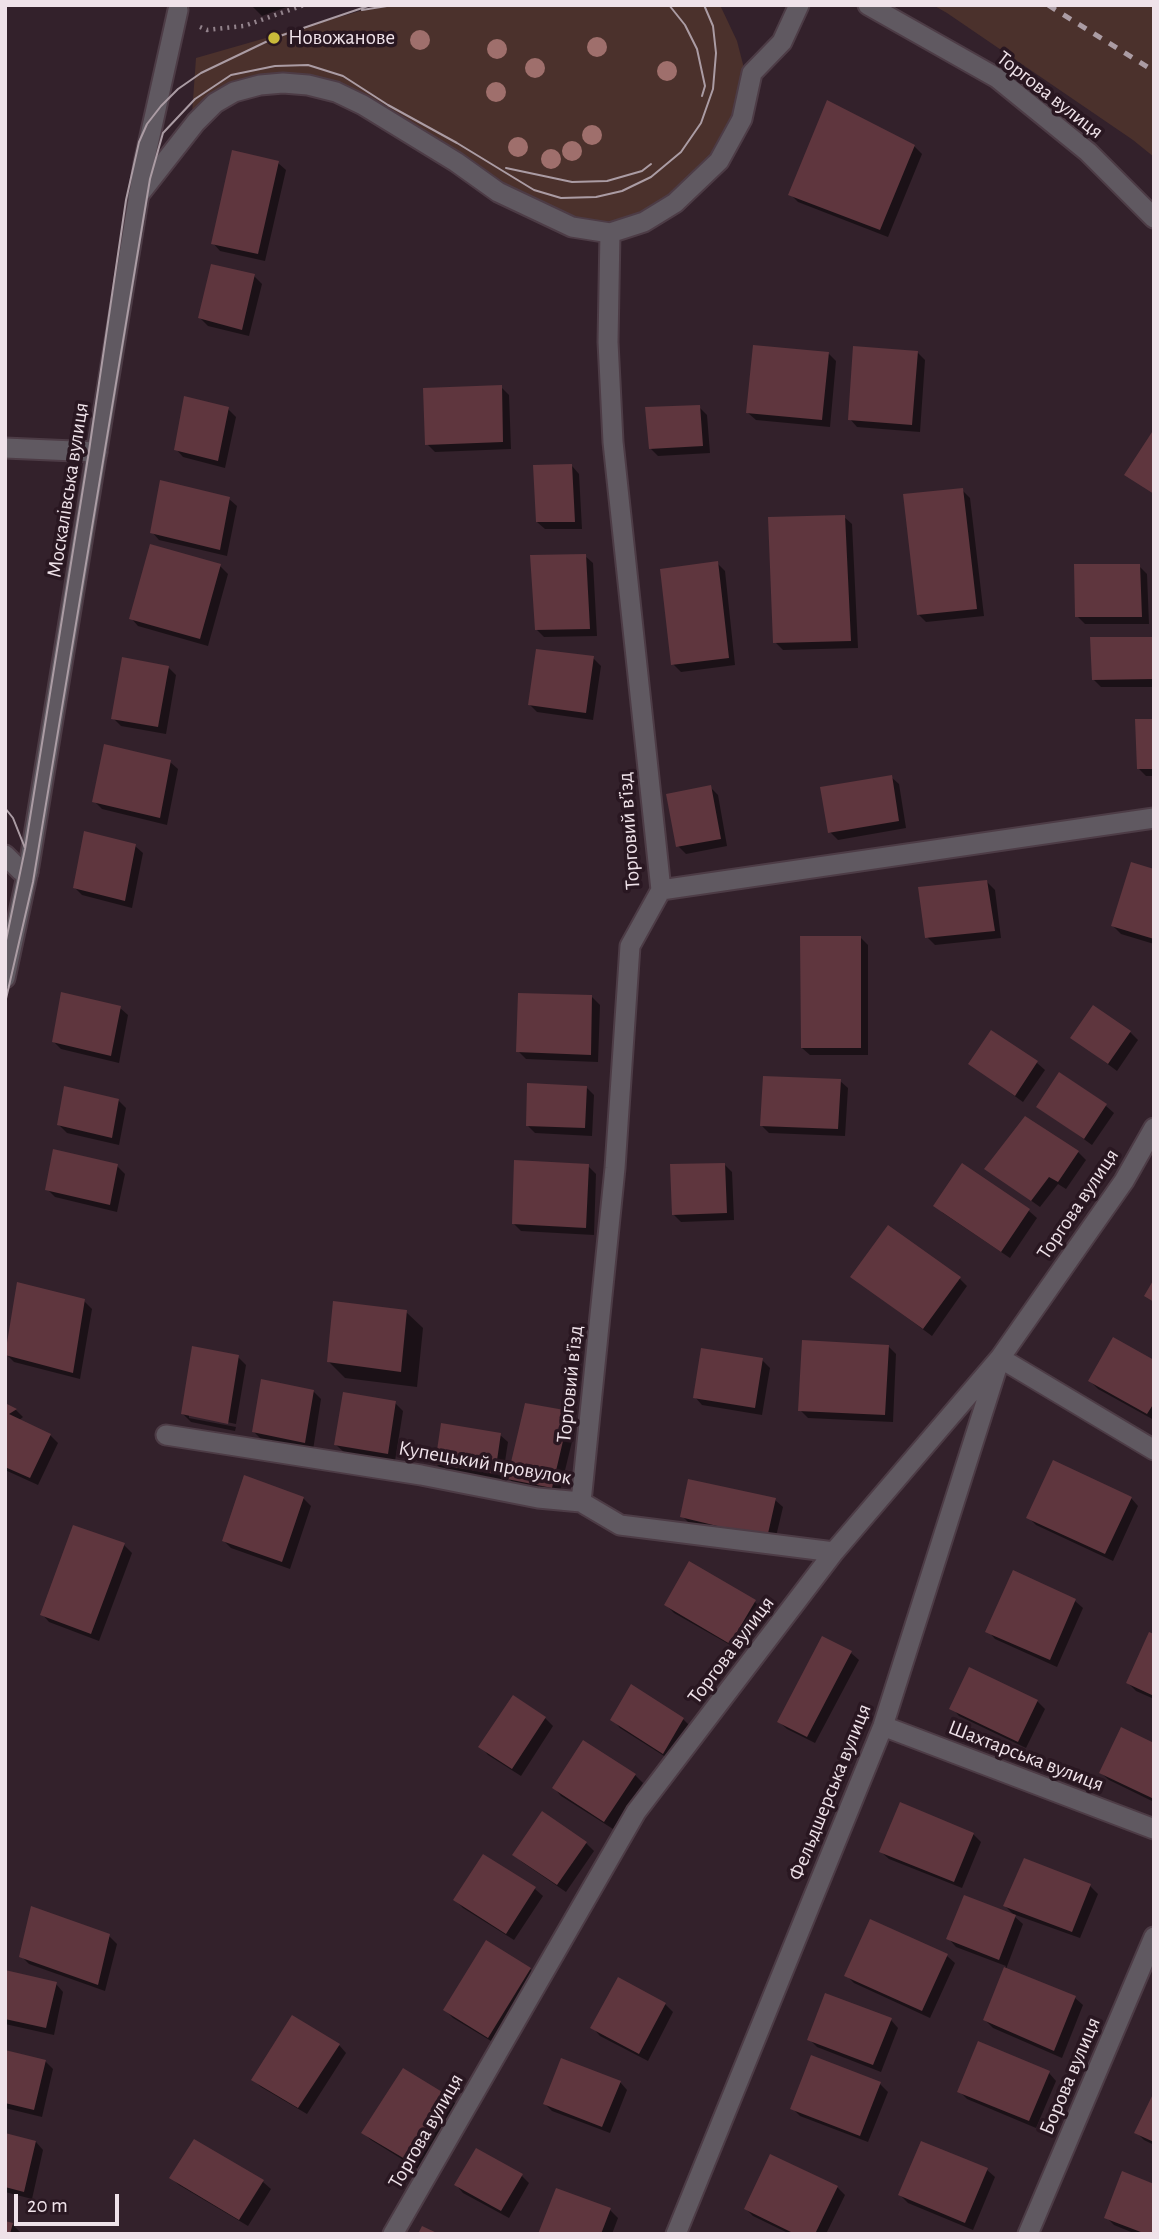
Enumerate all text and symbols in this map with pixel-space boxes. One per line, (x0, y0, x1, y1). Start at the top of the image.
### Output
place label: Новожанове (288, 25, 395, 51)
marker: Новожанове (266, 30, 282, 46)
street label: Торгова вулиця (992, 46, 1108, 144)
street label: Москалівська вулиця (42, 400, 94, 580)
street label: Торговий в’їзд (612, 771, 646, 891)
street label: Торгова вулиця (1032, 1144, 1124, 1264)
street label: Торговий в’їзд (551, 1324, 589, 1444)
street label: Купецький провулок (396, 1435, 574, 1491)
street label: Торгова вулиця (682, 1591, 780, 1709)
street label: Фельдшерська вулиця (783, 1700, 877, 1884)
street label: Шахтарська вулиця (945, 1715, 1107, 1797)
street label: Борова вулиця (1034, 2013, 1106, 2139)
street label: Торгова вулиця (383, 2069, 469, 2193)
scale bar (18, 2180, 122, 2224)
text: 20 m (27, 2195, 68, 2216)

